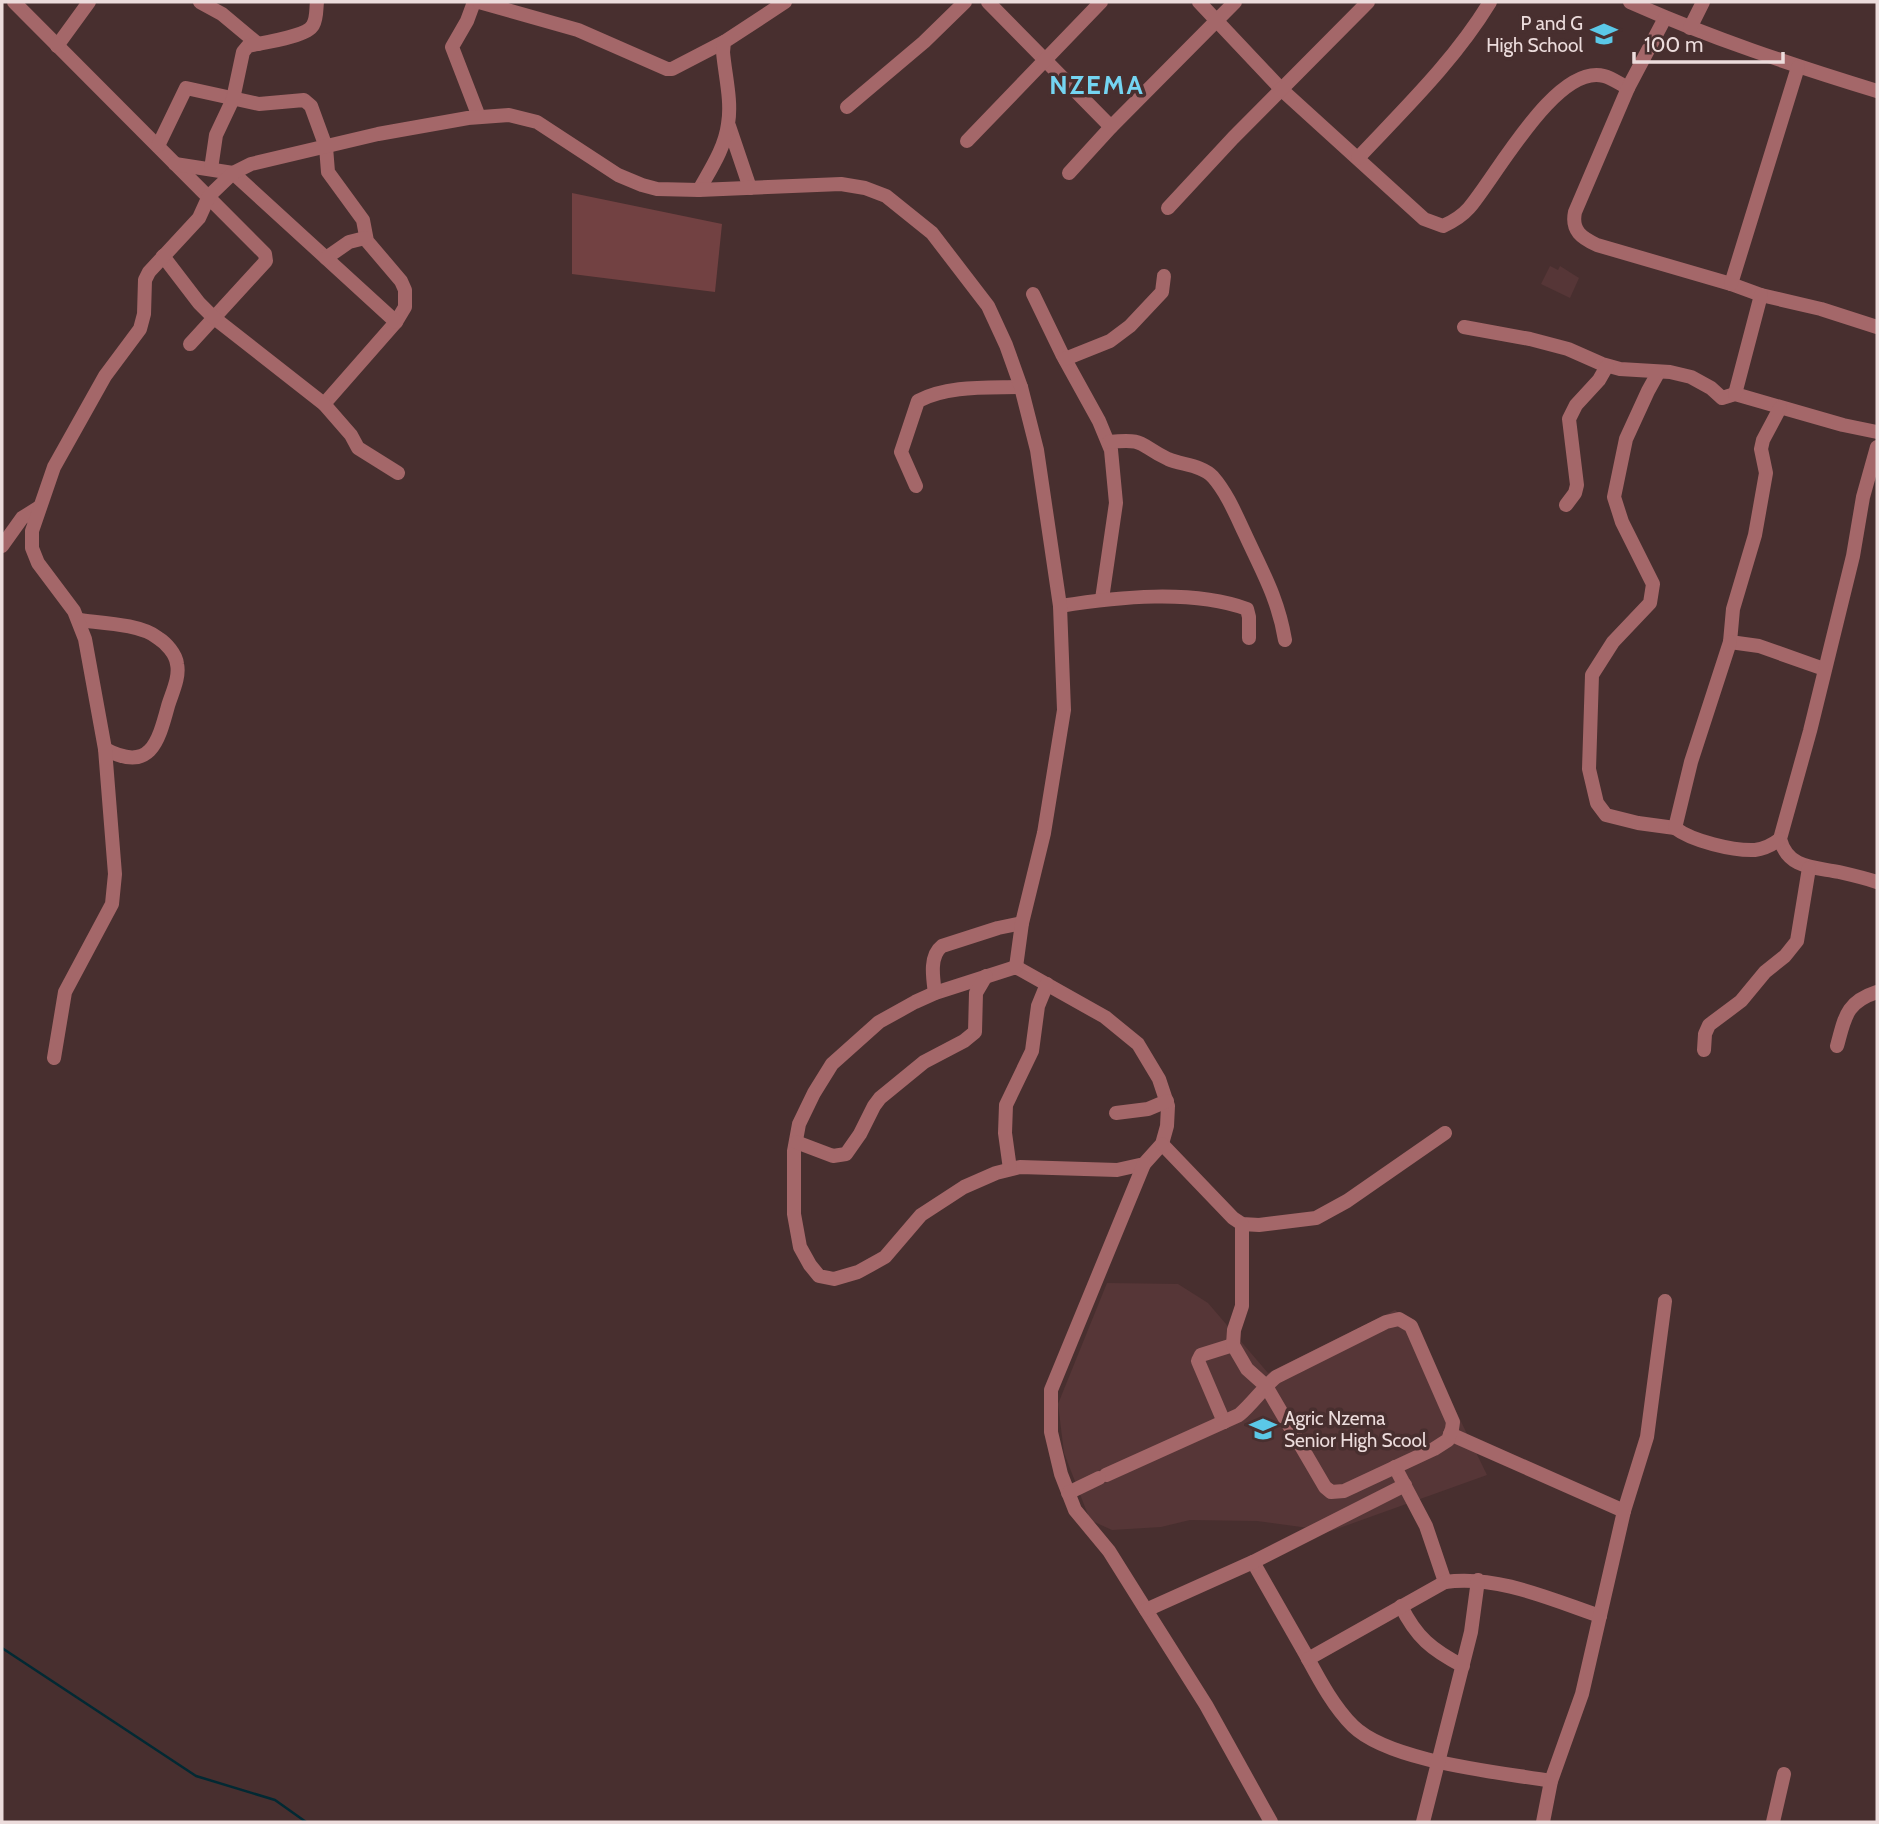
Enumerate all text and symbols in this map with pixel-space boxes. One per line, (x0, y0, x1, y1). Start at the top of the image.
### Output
place label: P and G High School (1486, 12, 1584, 57)
school or university icon: P and G High School (1589, 19, 1619, 49)
scale bar (1634, 21, 1783, 65)
text: 100 m (1644, 32, 1703, 57)
district label: NZEMA (1049, 69, 1145, 101)
place label: Agric Nzema Senior High Scool (1284, 1407, 1427, 1452)
school or university icon: Agric Nzema Senior High Scool (1248, 1414, 1278, 1444)

